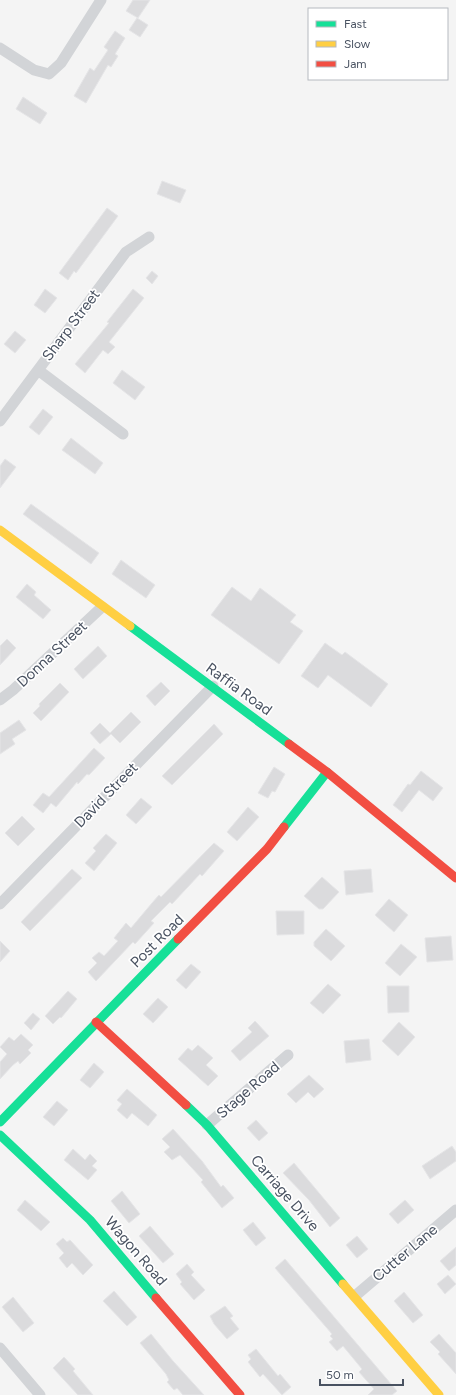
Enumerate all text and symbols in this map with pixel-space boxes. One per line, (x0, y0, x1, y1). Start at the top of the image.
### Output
legend (308, 8, 448, 80)
text: Fast (344, 17, 367, 31)
text: Slow (344, 37, 371, 51)
text: Jam (344, 57, 367, 71)
street label: Sharp Street (38, 285, 104, 364)
street label: Donna Street (13, 617, 91, 691)
street label: Raffia Road (202, 659, 276, 719)
street label: David Street (70, 758, 142, 831)
street label: Post Road (127, 911, 187, 971)
street label: Stage Road (213, 1058, 283, 1122)
street label: Carriage Drive (247, 1151, 323, 1235)
street label: Wagon Road (101, 1213, 171, 1289)
street label: Cutter Lane (369, 1221, 441, 1285)
scale bar (320, 1361, 403, 1387)
text: 50 m (326, 1368, 354, 1382)

